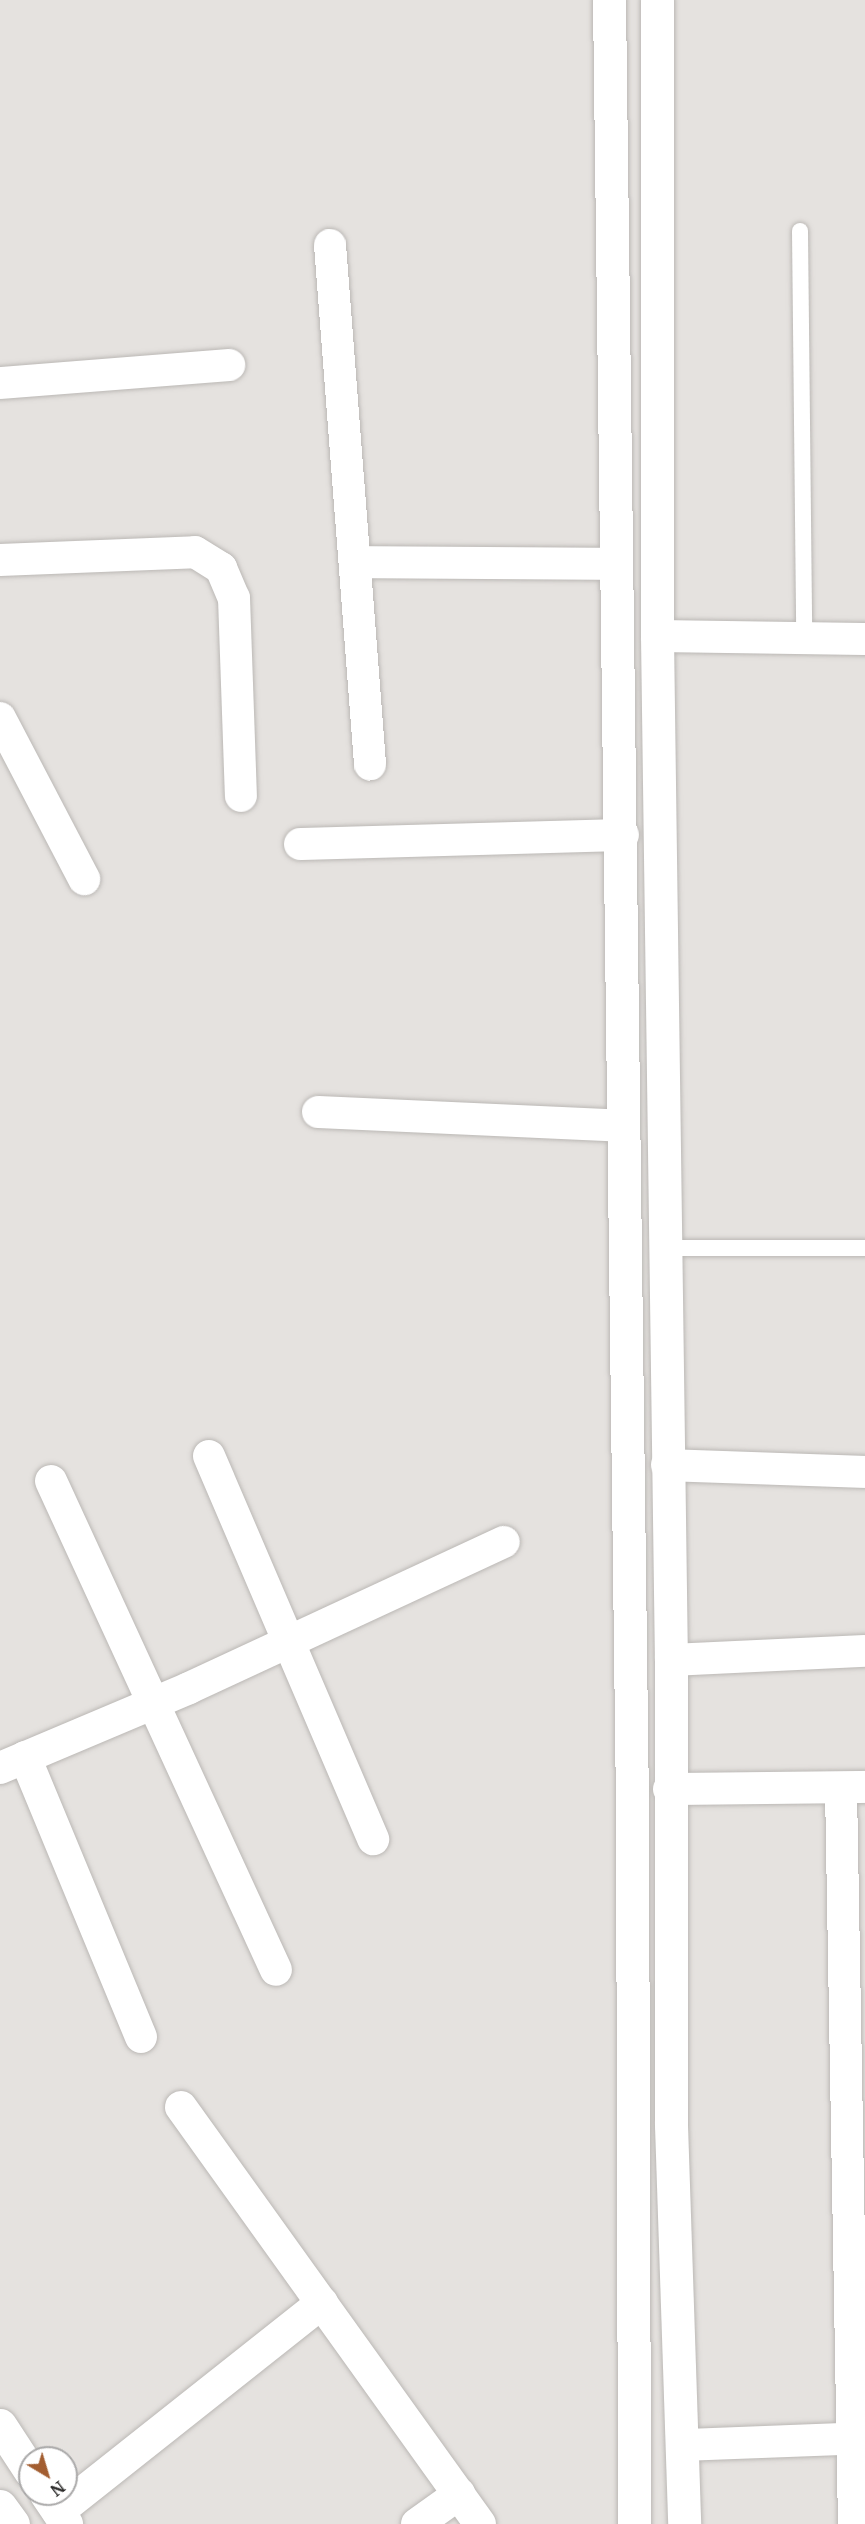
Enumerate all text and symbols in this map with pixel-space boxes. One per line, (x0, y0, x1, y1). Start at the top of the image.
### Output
north arrow (18, 2446, 78, 2506)
text: N (47, 2477, 69, 2500)

